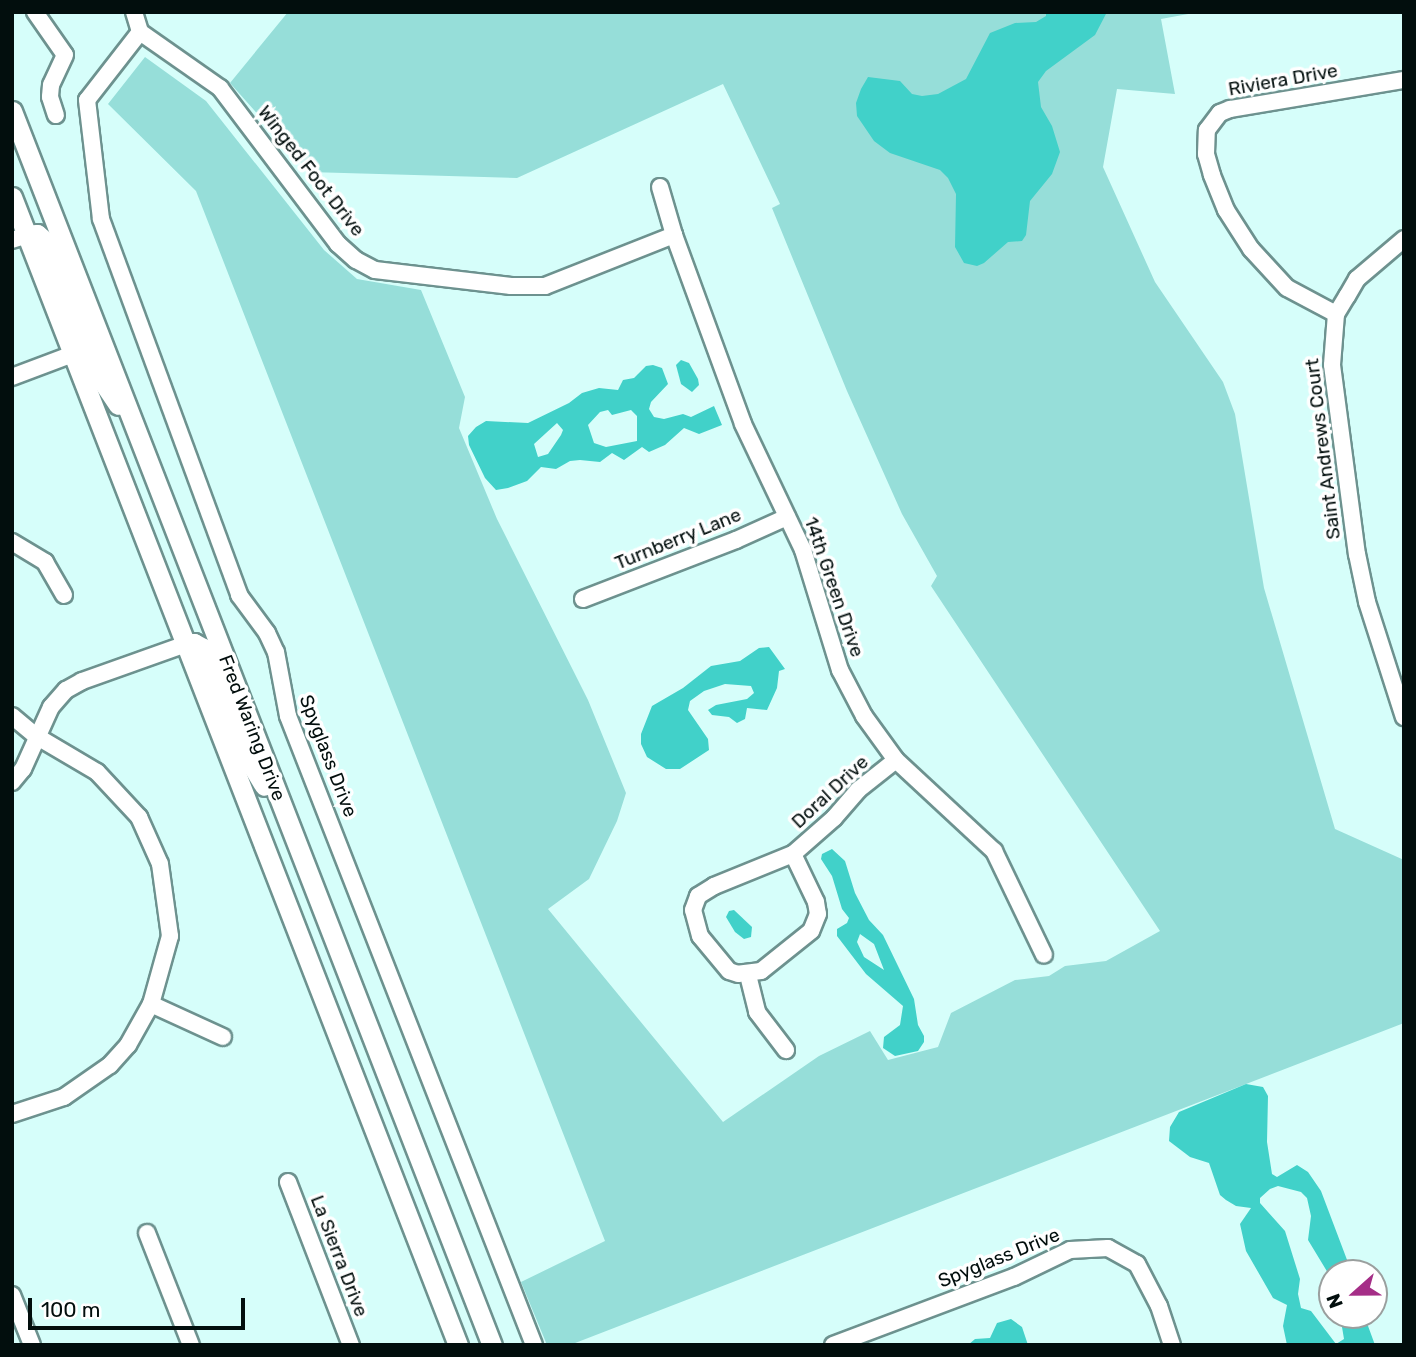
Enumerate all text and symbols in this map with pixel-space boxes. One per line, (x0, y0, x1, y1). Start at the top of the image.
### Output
street label: Riviera Drive (1226, 59, 1340, 101)
street label: Winged Foot Drive (253, 101, 369, 241)
street label: Saint Andrews Court (1301, 357, 1345, 541)
street label: Turnberry Lane (611, 503, 745, 575)
street label: 14th Green Drive (799, 514, 869, 660)
street label: Fred Waring Drive (214, 652, 290, 804)
street label: Spyglass Drive (294, 692, 362, 820)
street label: Doral Drive (787, 751, 873, 833)
street label: La Sierra Drive (305, 1192, 373, 1320)
street label: Spyglass Drive (935, 1223, 1063, 1293)
north arrow (1318, 1259, 1388, 1329)
scale bar (32, 1284, 248, 1328)
text: N (1322, 1290, 1348, 1311)
text: 100 m (41, 1297, 100, 1322)

